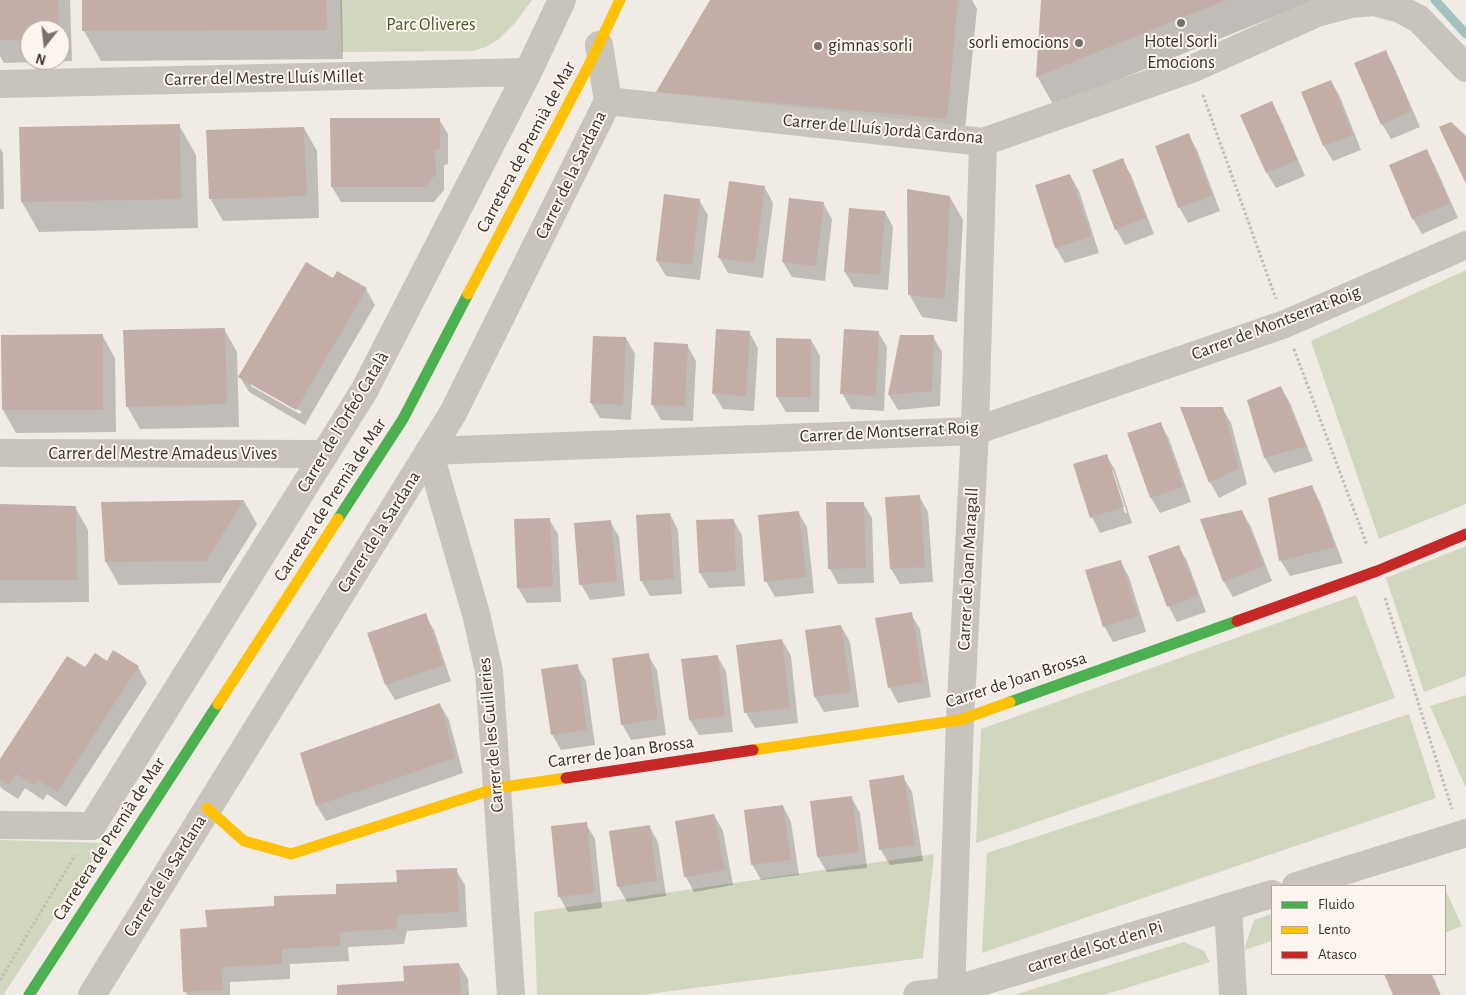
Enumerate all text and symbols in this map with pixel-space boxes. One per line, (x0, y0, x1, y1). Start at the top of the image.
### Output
park label: Parc Oliveres (386, 14, 476, 36)
marker: Hotel Sorli Emocions (1175, 17, 1187, 29)
north arrow (20, 20, 70, 70)
place label: Hotel Sorli Emocions (1144, 31, 1218, 74)
place label: sorli emocions (969, 32, 1069, 54)
place label: gimnas sorli (828, 35, 913, 57)
marker: sorli emocions (1073, 37, 1085, 49)
marker: gimnas sorli (812, 40, 824, 52)
text: N (35, 50, 48, 67)
street label: Carretera de Premià de Mar (472, 58, 580, 236)
street label: Carrer del Mestre Lluís Millet (164, 65, 364, 91)
street label: Carrer de la Sardana (531, 108, 611, 242)
street label: Carrer de Lluís Jordà Cardona (782, 109, 984, 149)
street label: Carrer de Montserrat Roig (1189, 281, 1363, 365)
street label: Carrer de l'Orfeó Català (292, 347, 394, 497)
street label: Carretera de Premià de Mar (269, 414, 391, 586)
street label: Carrer de Montserrat Roig (799, 417, 979, 447)
street label: Carrer del Mestre Amadeus Vives (49, 443, 277, 465)
street label: Carrer de la Sardana (333, 467, 425, 597)
street label: Carrer de Joan Maragall (953, 487, 983, 651)
street label: Carrer de Joan Brossa (943, 647, 1089, 713)
street label: Carrer de les Guilleries (473, 657, 509, 813)
street label: Carrer de Joan Brossa (547, 731, 695, 773)
street label: Carretera de Premià de Mar (48, 753, 170, 925)
street label: Carrer de la Sardana (119, 811, 211, 941)
legend (1271, 885, 1446, 975)
text: Fluido (1318, 897, 1355, 912)
street label: carrer del Sot d'en Pi (1025, 916, 1165, 978)
text: Lento (1318, 922, 1351, 937)
text: Atasco (1318, 947, 1357, 962)

